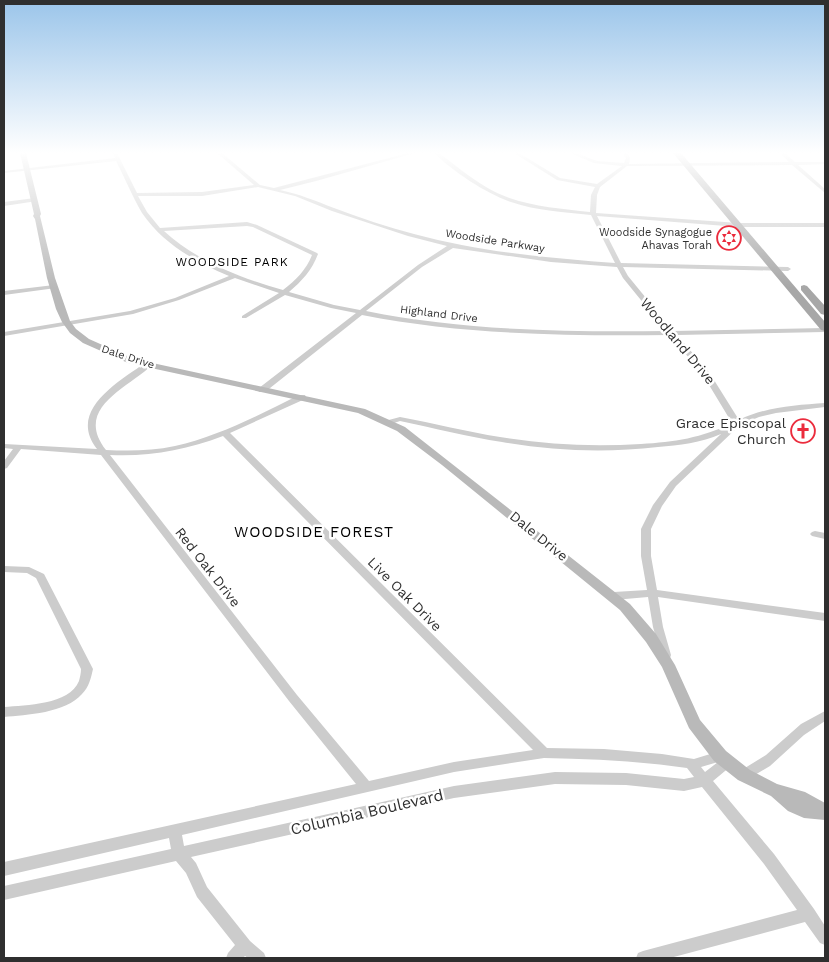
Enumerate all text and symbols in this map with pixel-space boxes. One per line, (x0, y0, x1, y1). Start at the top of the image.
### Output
synagogue icon: Woodside Synagogue Ahavas Torah (716, 225, 742, 251)
place label: Woodside Synagogue Ahavas Torah (599, 226, 712, 252)
street label: Woodside Parkway (444, 227, 546, 255)
district label: WOODSIDE PARK (175, 255, 289, 269)
street label: Woodland Drive (637, 295, 719, 387)
street label: Highland Drive (399, 303, 479, 325)
street label: Dale Drive (100, 342, 156, 372)
place label: Grace Episcopal Church (676, 415, 787, 447)
church icon: Grace Episcopal Church (790, 418, 816, 444)
street label: Dale Drive (507, 508, 571, 564)
district label: WOODSIDE FOREST (234, 523, 394, 541)
street label: Red Oak Drive (172, 524, 244, 610)
street label: Live Oak Drive (365, 554, 445, 634)
street label: Columbia Boulevard (289, 785, 445, 839)

